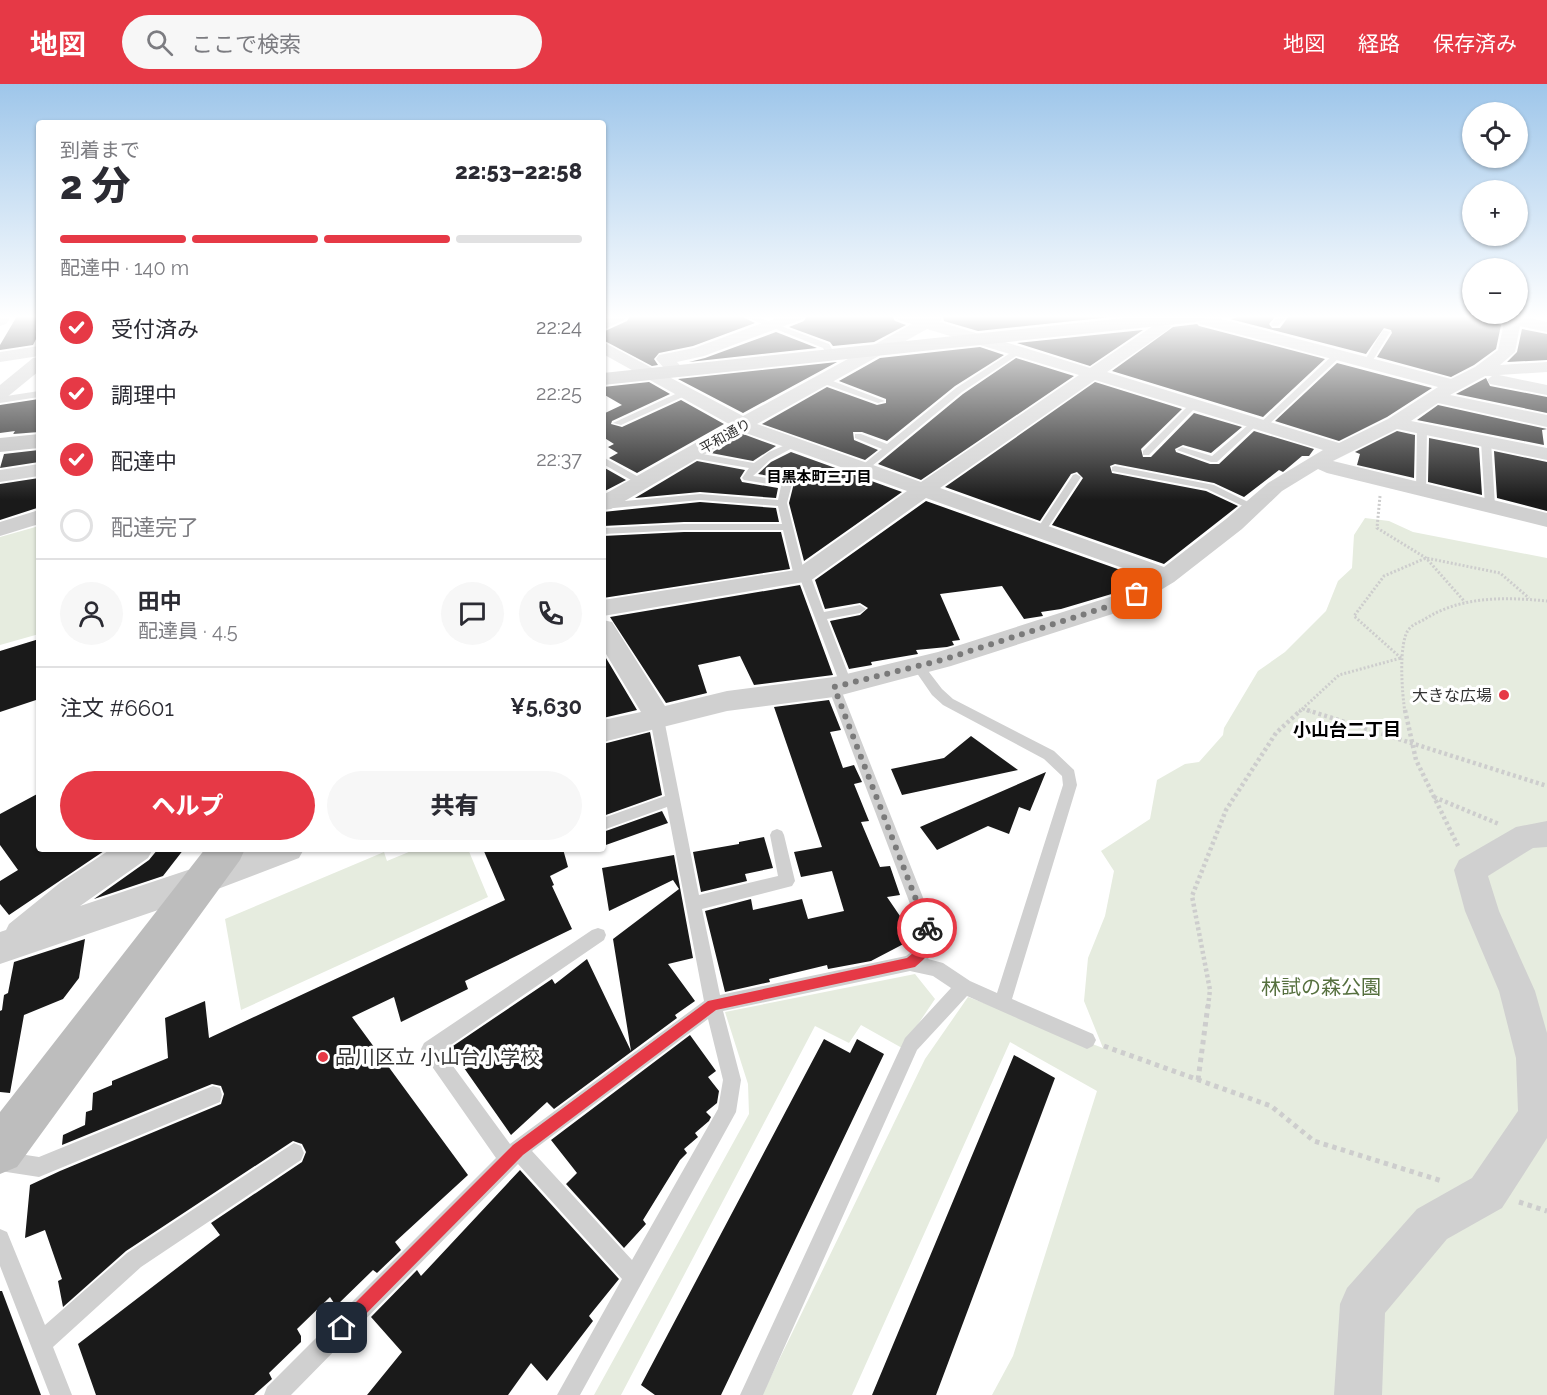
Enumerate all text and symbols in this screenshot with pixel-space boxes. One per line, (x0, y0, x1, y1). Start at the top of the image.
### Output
search box (122, 15, 542, 69)
icon: search (143, 26, 176, 59)
text: 地図 (30, 28, 86, 61)
text: ここで検索 (191, 31, 301, 57)
text: 地図 (1283, 31, 1325, 56)
text: 経路 (1358, 31, 1400, 56)
text: 保存済み (1433, 31, 1517, 56)
map controls (1462, 102, 1528, 324)
button: locate (1462, 102, 1528, 168)
text: 到着まで (60, 138, 140, 162)
text: 22:53–22:58 (455, 158, 582, 184)
text: 2 分 (60, 162, 131, 208)
button: + (1462, 180, 1528, 246)
text: 配達中 · 140 m (60, 256, 189, 280)
button: − (1462, 258, 1528, 324)
icon: check (60, 311, 93, 344)
text: 22:24 (536, 315, 582, 339)
text: 受付済み (111, 316, 199, 342)
icon: check (60, 377, 93, 410)
text: 22:25 (536, 381, 582, 405)
text: 調理中 (111, 382, 177, 408)
street label: 平和通り (697, 415, 753, 457)
icon: check (60, 443, 93, 476)
text: 22:37 (536, 447, 582, 471)
text: 配達中 (111, 448, 177, 474)
district label: 目黒本町三丁目 (766, 468, 872, 486)
text: 配達完了 (111, 514, 199, 540)
pin (1111, 568, 1162, 619)
icon: bag (1120, 577, 1153, 610)
button: person (60, 582, 123, 645)
button: chat (441, 582, 504, 645)
button: phone (519, 582, 582, 645)
text: 田中 (138, 588, 182, 614)
text: 配達員 · 4.5 (138, 619, 238, 643)
place label: 大きな広場 (1412, 686, 1492, 705)
marker: 大きな広場 (1497, 688, 1511, 702)
text: ¥5,630 (510, 693, 582, 719)
text: 注文 #6601 (60, 695, 174, 721)
district label: 小山台二丁目 (1293, 719, 1401, 740)
button: ヘルプ (60, 771, 315, 840)
button: 共有 (327, 771, 582, 840)
courier (897, 898, 957, 958)
icon: bike (911, 912, 944, 945)
park label: 林試の森公園 (1261, 975, 1381, 999)
place label: 品川区立 小山台小学校 (335, 1045, 540, 1069)
marker: 品川区立 小山台小学校 (316, 1050, 330, 1064)
pin (316, 1302, 367, 1353)
icon: home (325, 1311, 358, 1344)

